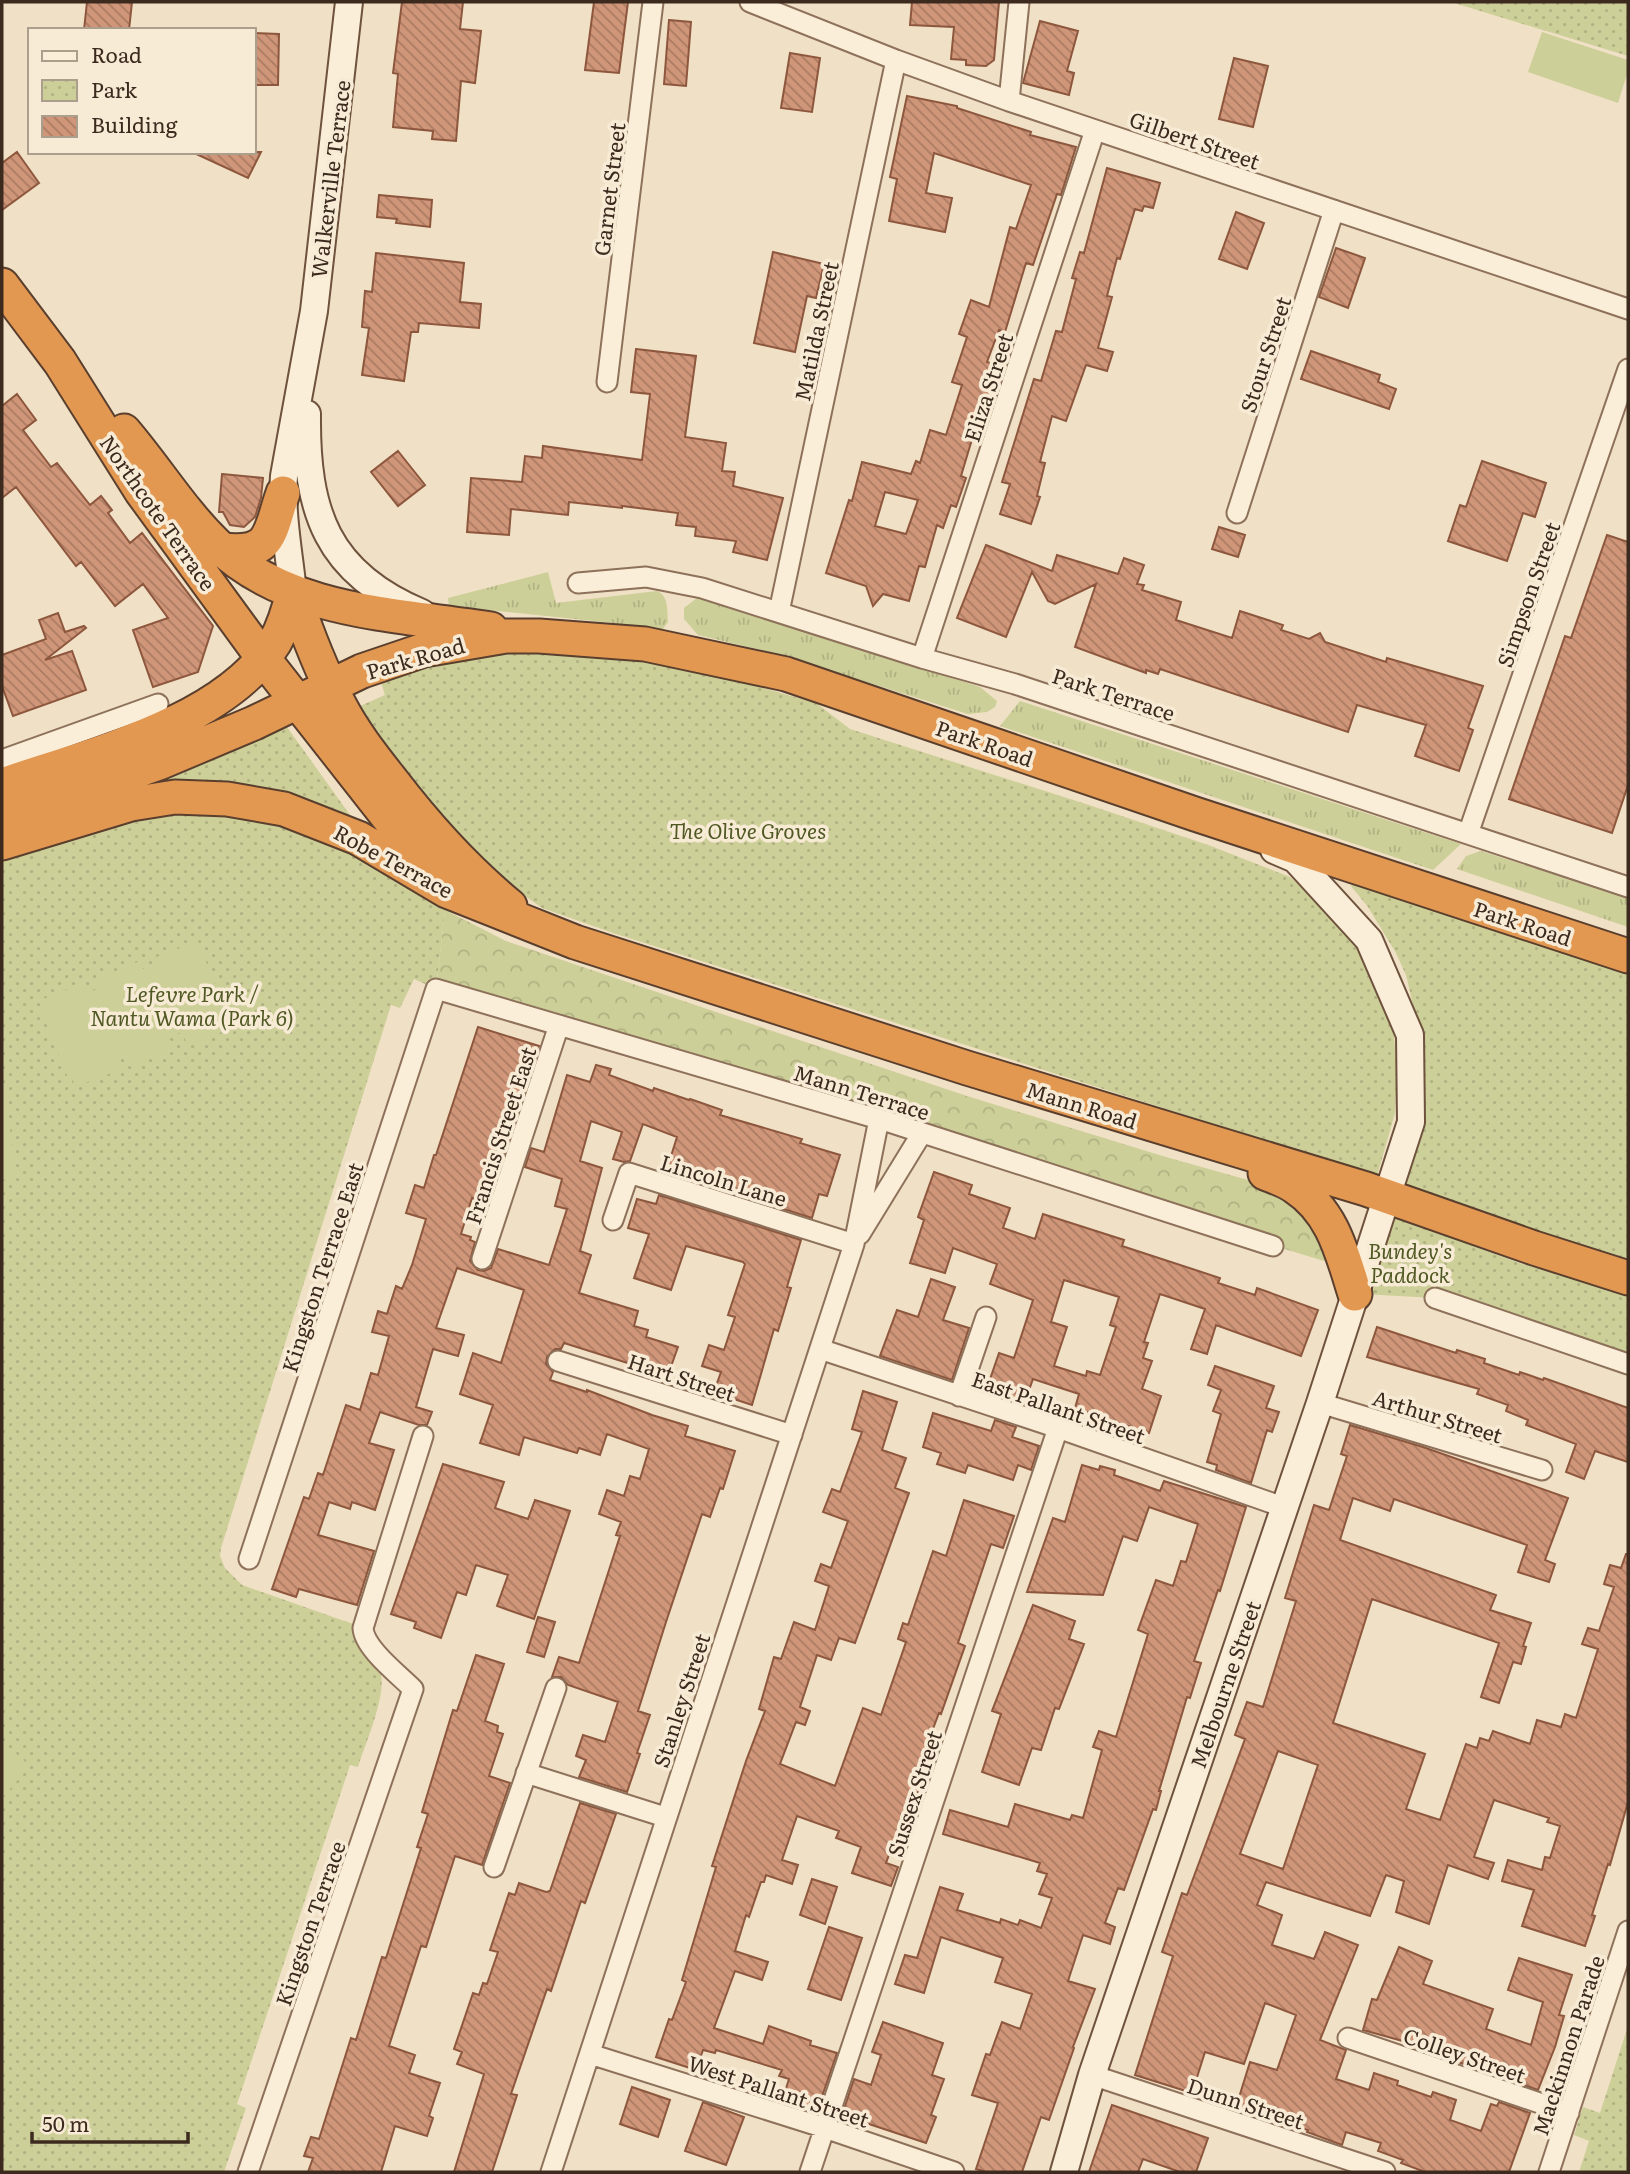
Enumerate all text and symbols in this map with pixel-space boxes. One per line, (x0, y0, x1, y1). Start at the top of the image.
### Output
legend (28, 28, 256, 154)
text: Road (91, 38, 142, 69)
text: Park (91, 73, 137, 104)
street label: Walkerville Terrace (301, 78, 357, 280)
street label: Gilbert Street (1126, 102, 1265, 176)
text: Building (91, 108, 178, 139)
street label: Garnet Street (584, 120, 632, 257)
street label: Matilda Street (785, 258, 845, 404)
street label: Stour Street (1231, 291, 1298, 416)
street label: Eliza Street (955, 328, 1019, 446)
street label: Northcote Terrace (94, 428, 224, 596)
street label: Simpson Street (1488, 517, 1567, 671)
street label: Park Road (362, 628, 468, 686)
street label: Park Terrace (1049, 659, 1179, 727)
street label: Park Road (932, 711, 1038, 773)
park label: The Olive Groves (670, 814, 826, 845)
street label: Robe Terrace (329, 816, 459, 905)
street label: Park Road (1470, 892, 1576, 952)
park label: Lefevre Park / Nantu Wama (Park 6) (90, 977, 294, 1032)
street label: Francis Street East (456, 1042, 542, 1228)
street label: Mann Terrace (790, 1056, 934, 1126)
street label: Mann Road (1023, 1072, 1141, 1136)
street label: Lincoln Lane (657, 1145, 791, 1213)
street label: Kingston Terrace East (272, 1157, 370, 1376)
park label: Bundey's Paddock (1368, 1234, 1452, 1289)
street label: Hart Street (624, 1344, 740, 1408)
street label: East Pallant Street (968, 1362, 1150, 1450)
street label: Arthur Street (1369, 1381, 1507, 1450)
street label: Melbourne Street (1181, 1596, 1267, 1772)
street label: Stanley Street (644, 1628, 716, 1771)
street label: Sussex Street (878, 1725, 948, 1860)
street label: Kingston Terrace (266, 1836, 352, 2010)
street label: Mackinnon Parade (1523, 1951, 1611, 2139)
street label: Colley Street (1400, 2019, 1531, 2090)
street label: West Pallant Street (684, 2046, 874, 2134)
street label: Dunn Street (1184, 2069, 1309, 2136)
scale bar (32, 2100, 187, 2144)
text: 50 m (42, 2107, 89, 2138)

